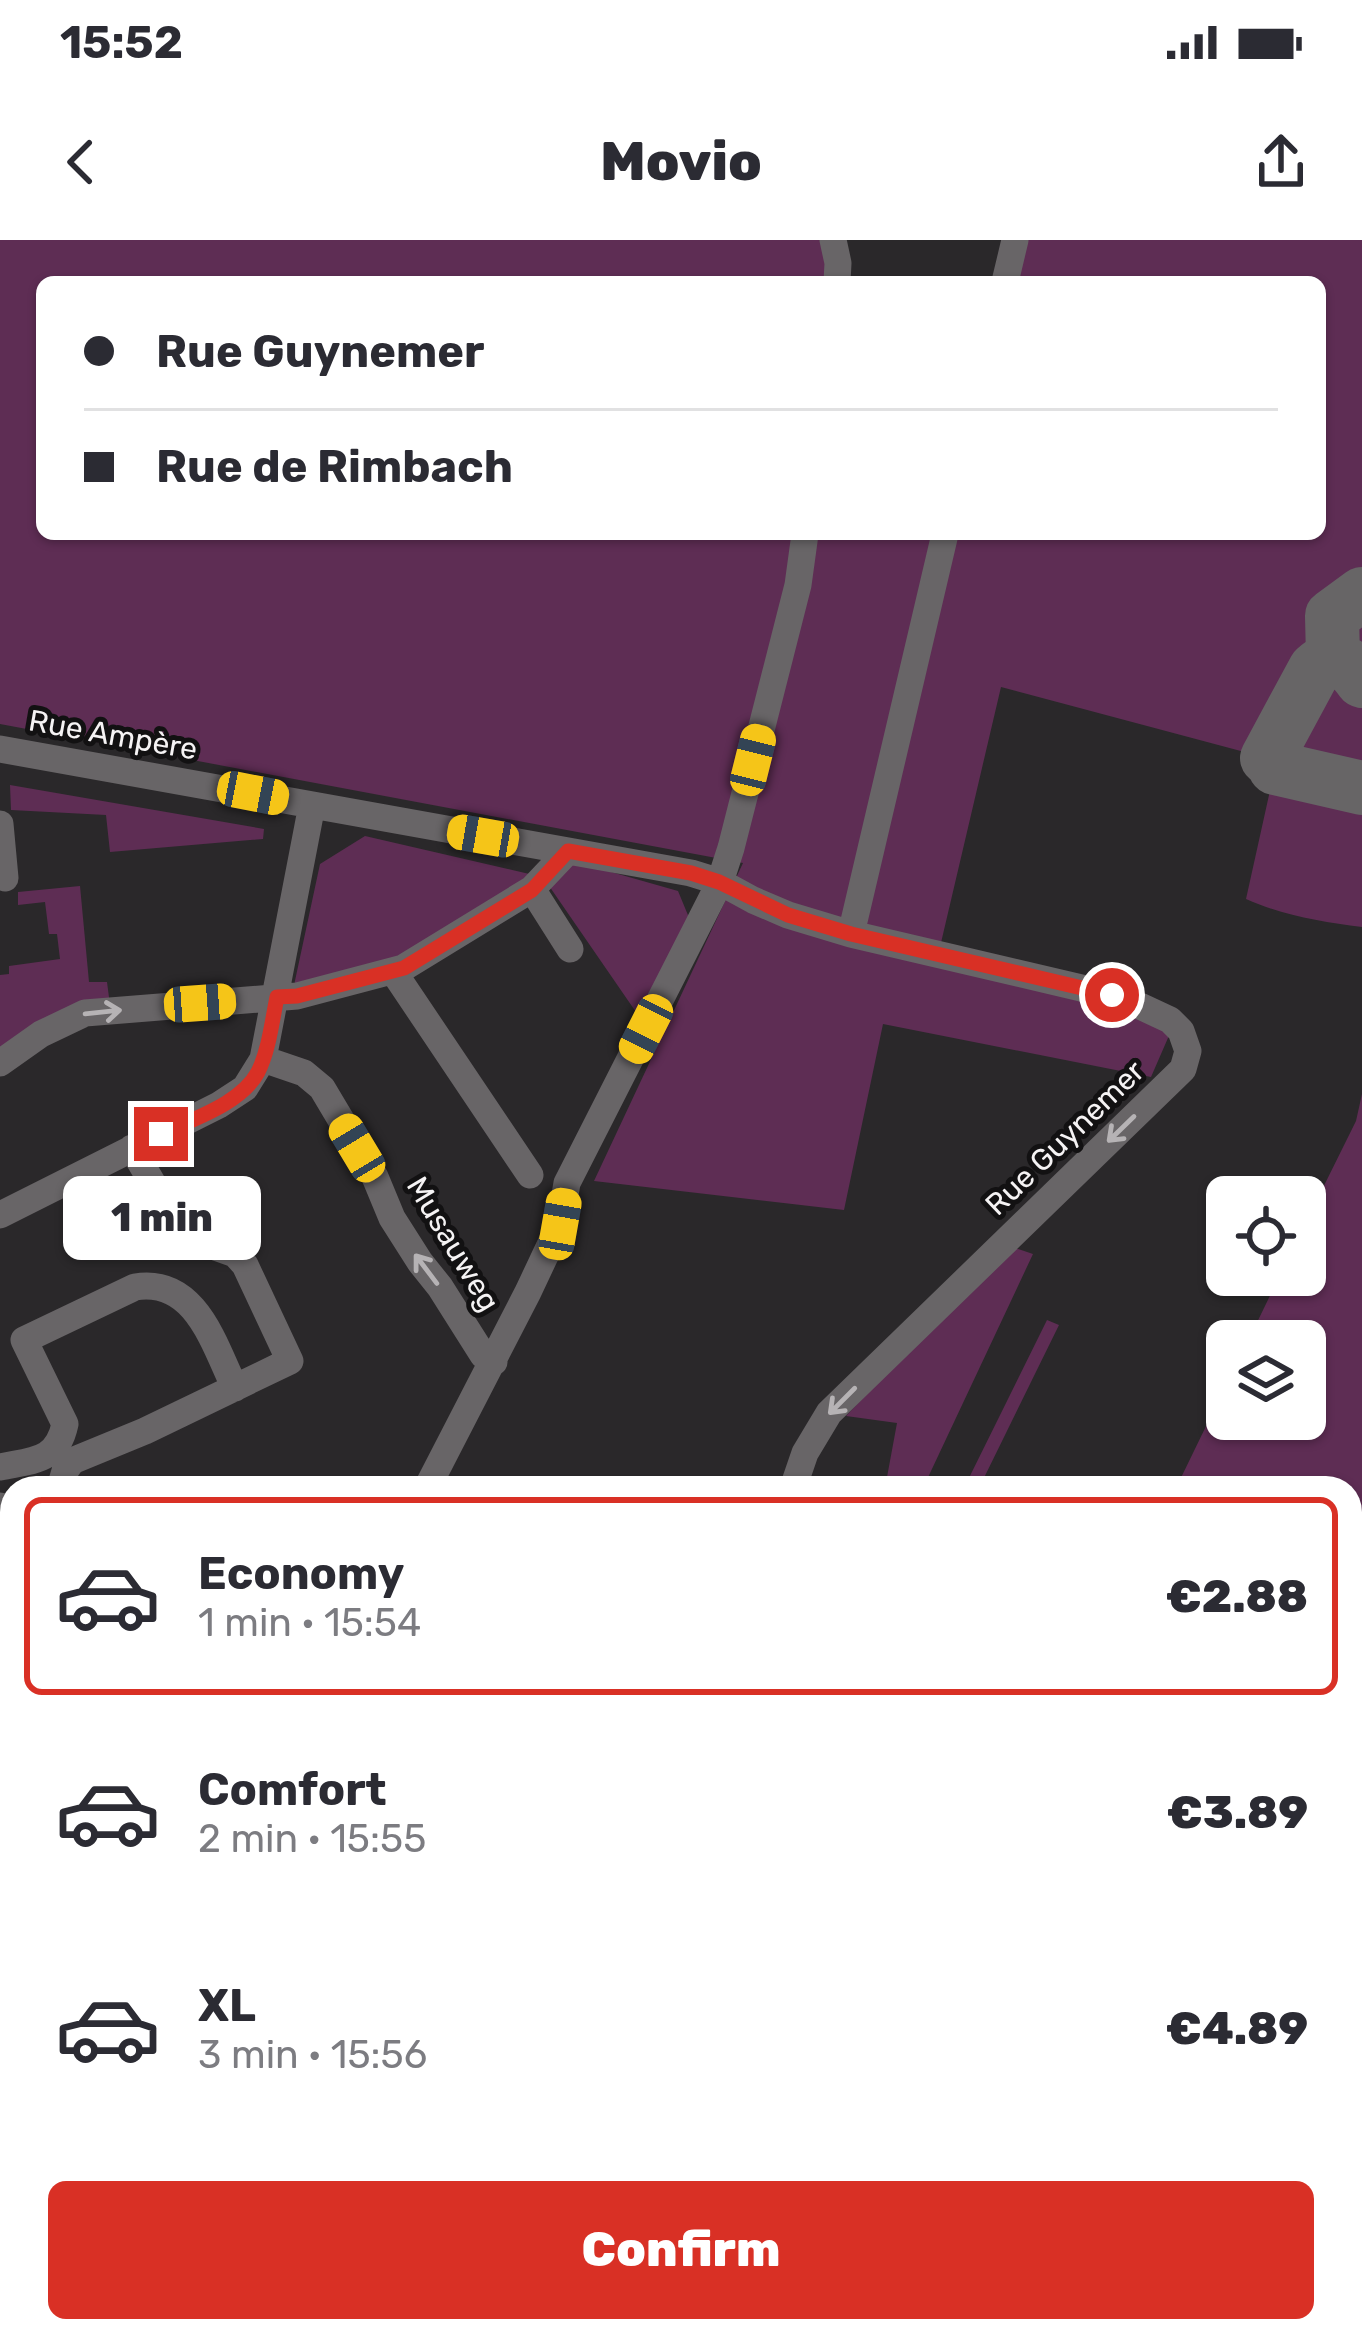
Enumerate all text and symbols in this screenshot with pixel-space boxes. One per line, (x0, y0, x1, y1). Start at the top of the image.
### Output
text: 15:52 (60, 16, 183, 69)
icon: back (48, 129, 114, 195)
icon: share (1248, 129, 1314, 195)
text: Movio (600, 130, 762, 194)
text: Rue Guynemer (156, 325, 484, 378)
text: Rue de Rimbach (156, 440, 513, 493)
street label: Rue Ampère (26, 702, 200, 768)
car (727, 721, 779, 799)
car (214, 768, 292, 818)
car (444, 812, 522, 860)
route start (1085, 968, 1139, 1022)
car (163, 983, 237, 1023)
car (614, 989, 678, 1069)
one-way arrow (83, 1000, 122, 1022)
street label: Rue Guynemer (978, 1053, 1152, 1223)
route end (134, 1107, 188, 1161)
car (323, 1108, 391, 1188)
one-way arrow (1107, 1115, 1136, 1143)
street label: Musauweg (399, 1170, 507, 1318)
callout: 1 min (62, 1176, 260, 1260)
map controls (1206, 1176, 1326, 1440)
button: locate (1206, 1176, 1326, 1296)
car (536, 1185, 584, 1263)
text: 1 min (111, 1195, 213, 1241)
one-way arrow (414, 1253, 440, 1285)
button: layers (1206, 1320, 1326, 1440)
one-way arrow (828, 1387, 857, 1415)
icon: car (54, 1542, 162, 1650)
text: Economy (198, 1547, 404, 1600)
text: €2.88 (1166, 1570, 1308, 1623)
text: 1 min · 15:54 (198, 1600, 421, 1646)
icon: car (54, 1758, 162, 1866)
text: Comfort (198, 1763, 387, 1816)
text: €3.89 (1167, 1786, 1308, 1839)
text: 2 min · 15:55 (198, 1816, 426, 1862)
icon: car (54, 1974, 162, 2082)
text: XL (198, 1979, 256, 2032)
text: €4.89 (1166, 2002, 1308, 2055)
text: 3 min · 15:56 (198, 2032, 427, 2078)
button: Confirm (48, 2181, 1314, 2319)

